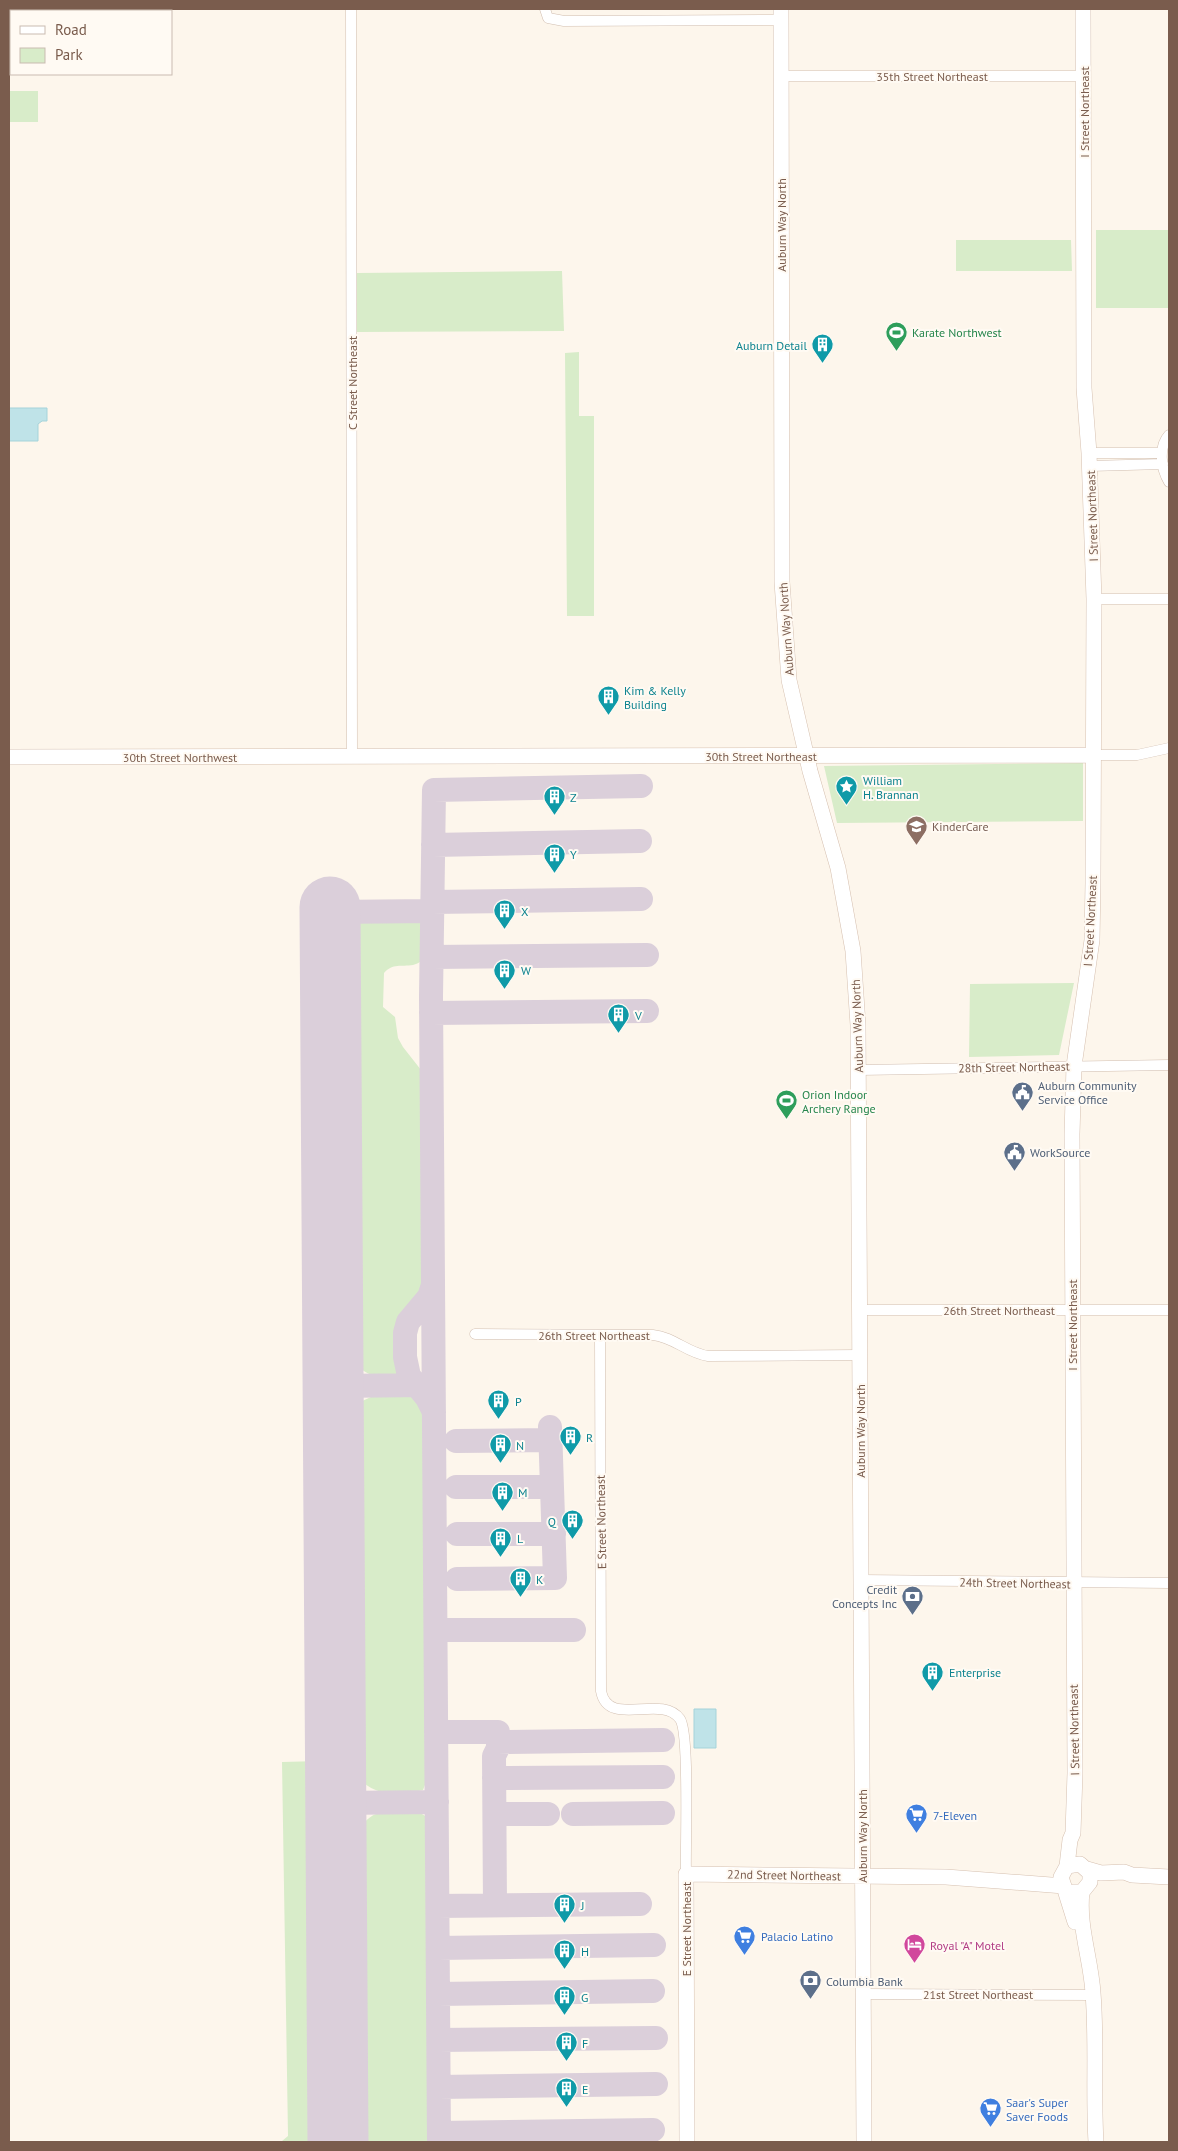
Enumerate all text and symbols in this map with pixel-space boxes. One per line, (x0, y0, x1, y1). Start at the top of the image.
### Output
legend (10, 10, 172, 75)
text: Road (55, 20, 87, 39)
text: Park (55, 45, 83, 64)
street label: I Street Northeast (1077, 66, 1092, 158)
street label: 35th Street Northeast (876, 69, 988, 84)
street label: Auburn Way North (774, 178, 789, 272)
sports icon: Karate Northwest (884, 320, 908, 351)
place label: Karate Northwest (912, 325, 1002, 340)
building icon: Auburn Detail (811, 333, 835, 364)
street label: C Street Northeast (345, 336, 360, 430)
place label: Auburn Detail (736, 338, 807, 353)
street label: I Street Northeast (1083, 470, 1101, 562)
street label: Auburn Way North (775, 582, 797, 676)
place label: Kim & Kelly Building (624, 683, 686, 712)
building icon: Kim & Kelly Building (596, 685, 620, 716)
street label: 30th Street Northeast (705, 749, 817, 764)
street label: 30th Street Northwest (123, 750, 237, 765)
place label: William H. Brannan (863, 773, 919, 802)
place icon: William H. Brannan (835, 775, 859, 806)
building icon: Z (542, 785, 566, 816)
place label: Z (570, 790, 577, 805)
school or university icon: KinderCare (904, 814, 928, 845)
place label: KinderCare (932, 819, 989, 834)
building icon: Y (542, 842, 566, 873)
place label: Y (570, 847, 577, 862)
street label: I Street Northeast (1080, 875, 1100, 967)
building icon: X (493, 899, 517, 930)
place label: X (521, 904, 529, 919)
building icon: W (493, 958, 517, 989)
place label: W (521, 963, 531, 978)
street label: Auburn Way North (848, 979, 866, 1073)
building icon: V (607, 1003, 631, 1034)
place label: V (634, 1008, 642, 1023)
street label: 28th Street Northeast (958, 1059, 1070, 1075)
place label: Auburn Community Service Office (1038, 1078, 1137, 1107)
public building icon: Auburn Community Service Office (1010, 1080, 1034, 1111)
place label: Orion Indoor Archery Range (802, 1087, 876, 1116)
sports icon: Orion Indoor Archery Range (774, 1089, 798, 1120)
public building icon: WorkSource (1002, 1140, 1026, 1171)
place label: WorkSource (1030, 1145, 1090, 1160)
street label: I Street Northeast (1065, 1279, 1080, 1371)
street label: 26th Street Northeast (943, 1303, 1055, 1318)
street label: 26th Street Northeast (538, 1328, 650, 1343)
street label: Auburn Way North (853, 1384, 868, 1478)
building icon: P (487, 1389, 511, 1420)
place label: P (515, 1394, 522, 1409)
building icon: R (558, 1425, 582, 1456)
place label: R (586, 1430, 593, 1445)
building icon: N (488, 1433, 512, 1464)
place label: N (516, 1438, 524, 1453)
street label: E Street Northeast (593, 1475, 609, 1569)
building icon: M (490, 1480, 514, 1511)
place label: M (518, 1485, 528, 1500)
building icon: Q (560, 1509, 584, 1540)
place label: Q (548, 1514, 557, 1529)
building icon: L (489, 1526, 513, 1557)
place label: L (517, 1531, 523, 1546)
building icon: K (508, 1567, 532, 1598)
place label: K (536, 1572, 543, 1587)
street label: 24th Street Northeast (959, 1575, 1071, 1591)
place label: Credit Concepts Inc (832, 1582, 898, 1611)
bank icon: Credit Concepts Inc (901, 1584, 925, 1615)
building icon: Enterprise (921, 1660, 945, 1691)
place label: Enterprise (949, 1665, 1001, 1680)
street label: I Street Northeast (1066, 1684, 1082, 1776)
street label: Auburn Way North (855, 1789, 870, 1883)
supermarket icon: 7-Eleven (905, 1803, 929, 1834)
place label: 7-Eleven (933, 1808, 977, 1823)
street label: 22nd Street Northeast (727, 1867, 841, 1883)
street label: E Street Northeast (679, 1882, 694, 1976)
building icon: J (553, 1893, 577, 1924)
place label: J (580, 1898, 585, 1913)
supermarket icon: Palacio Latino (733, 1924, 757, 1955)
place label: Palacio Latino (761, 1929, 833, 1944)
hotel icon: Royal "A" Motel (902, 1933, 926, 1964)
place label: Royal "A" Motel (930, 1938, 1005, 1953)
building icon: H (553, 1939, 577, 1970)
place label: H (581, 1944, 589, 1959)
bank icon: Columbia Bank (798, 1969, 822, 2000)
place label: Columbia Bank (826, 1974, 903, 1989)
building icon: G (553, 1985, 577, 2016)
street label: 21st Street Northeast (923, 1987, 1033, 2002)
place label: G (581, 1990, 588, 2005)
building icon: F (554, 2031, 578, 2062)
place label: F (582, 2036, 588, 2051)
building icon: E (554, 2077, 578, 2108)
place label: E (582, 2082, 588, 2097)
place label: Saar's Super Saver Foods (1006, 2095, 1068, 2124)
supermarket icon: Saar's Super Saver Foods (978, 2097, 1002, 2128)

